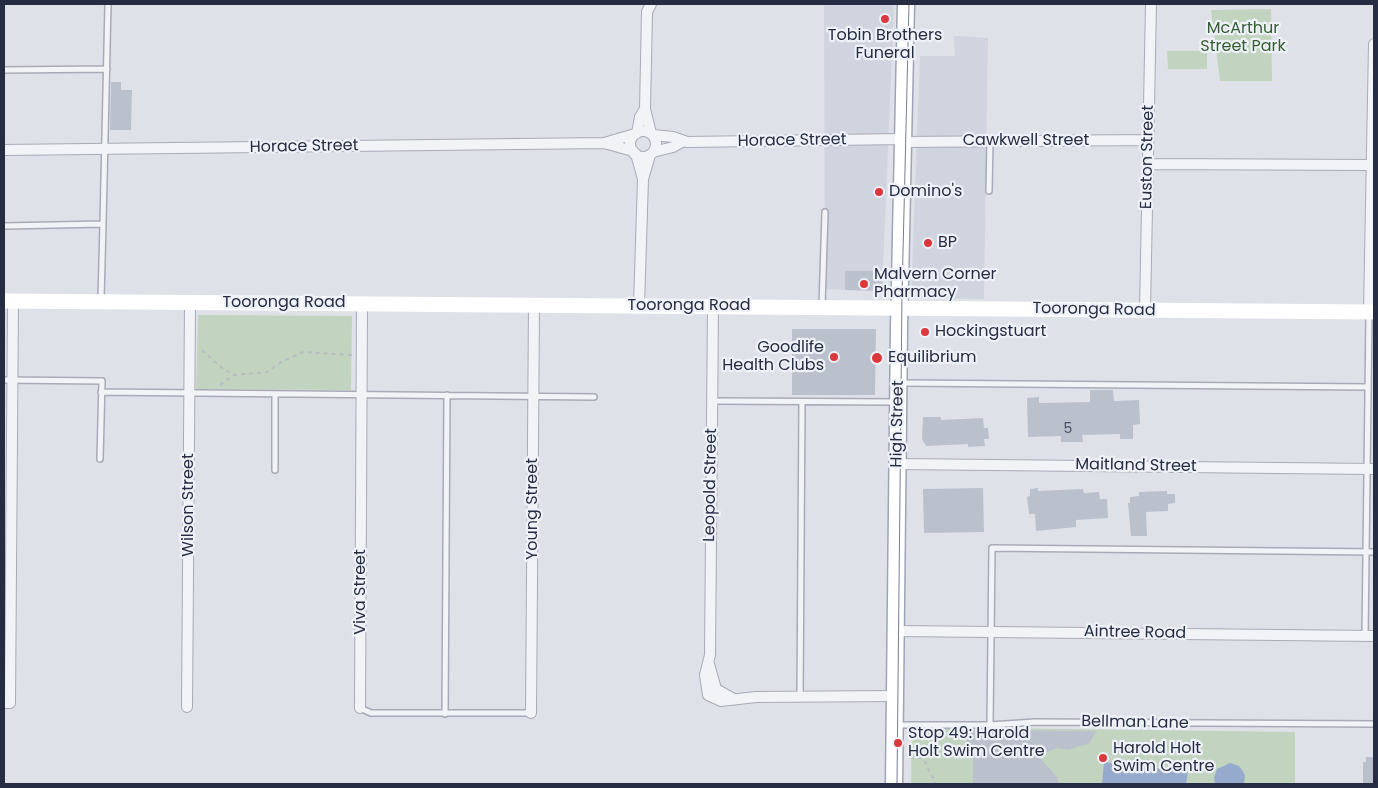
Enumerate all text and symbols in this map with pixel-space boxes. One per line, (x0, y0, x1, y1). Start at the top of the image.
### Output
marker: Tobin Brothers Funeral (879, 13, 891, 25)
park label: McArthur Street Park (1200, 19, 1286, 57)
place label: Tobin Brothers Funeral (828, 26, 942, 64)
street label: Euston Street (1137, 105, 1159, 209)
street label: Horace Street (737, 130, 847, 152)
street label: Cawkwell Street (963, 131, 1089, 151)
street label: Horace Street (249, 136, 359, 158)
place label: Domino's (889, 182, 962, 202)
marker: Domino's (873, 186, 885, 198)
place label: BP (938, 233, 957, 253)
marker: BP (922, 237, 934, 249)
place label: Malvern Corner Pharmacy (874, 265, 997, 303)
marker: Malvern Corner Pharmacy (858, 278, 870, 290)
street label: Tooronga Road (222, 293, 346, 313)
street label: Tooronga Road (627, 296, 751, 316)
street label: Tooronga Road (1032, 299, 1156, 321)
place label: Hockingstuart (935, 322, 1046, 342)
marker: Hockingstuart (919, 326, 931, 338)
place label: Goodlife Health Clubs (722, 338, 824, 376)
place label: Equilibrium (888, 348, 977, 368)
marker: Goodlife Health Clubs (828, 351, 840, 363)
marker: Equilibrium (870, 351, 884, 365)
street label: High Street (888, 380, 908, 468)
house number: 5 (1064, 421, 1072, 437)
street label: Leopold Street (700, 428, 722, 542)
street label: Wilson Street (179, 453, 199, 557)
street label: Maitland Street (1075, 455, 1197, 477)
street label: Young Street (523, 458, 543, 560)
street label: Viva Street (351, 549, 371, 635)
street label: Aintree Road (1084, 623, 1186, 643)
street label: Bellman Lane (1081, 712, 1189, 734)
place label: Stop 49: Harold Holt Swim Centre (908, 724, 1045, 762)
marker: Stop 49: Harold Holt Swim Centre (892, 737, 904, 749)
place label: Harold Holt Swim Centre (1113, 739, 1214, 777)
marker: Harold Holt Swim Centre (1097, 752, 1109, 764)

